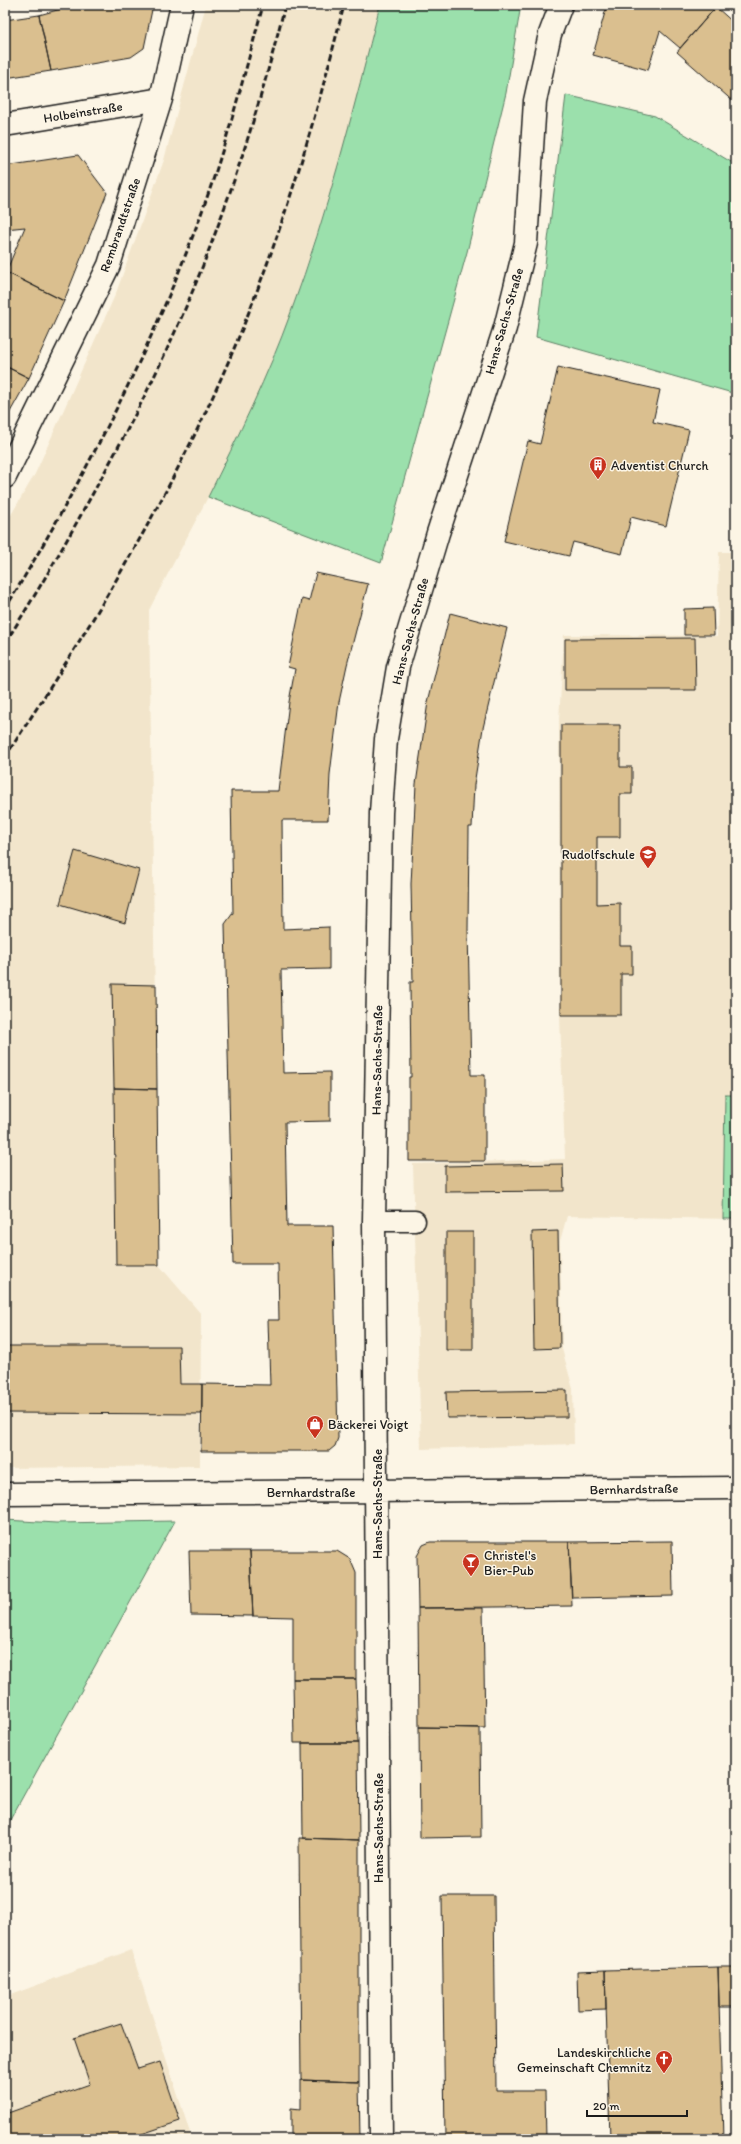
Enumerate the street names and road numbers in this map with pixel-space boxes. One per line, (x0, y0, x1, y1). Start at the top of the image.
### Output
street label: Holbeinstraße (42, 98, 124, 126)
street label: Rembrandtstraße (97, 176, 143, 274)
street label: Hans-Sachs-Straße (482, 266, 526, 376)
street label: Hans-Sachs-Straße (388, 576, 432, 686)
street label: Hans-Sachs-Straße (369, 1005, 385, 1115)
street label: Hans-Sachs-Straße (370, 1449, 385, 1559)
street label: Bernhardstraße (590, 1481, 678, 1497)
street label: Bernhardstraße (267, 1485, 355, 1500)
street label: Hans-Sachs-Straße (371, 1773, 386, 1883)

